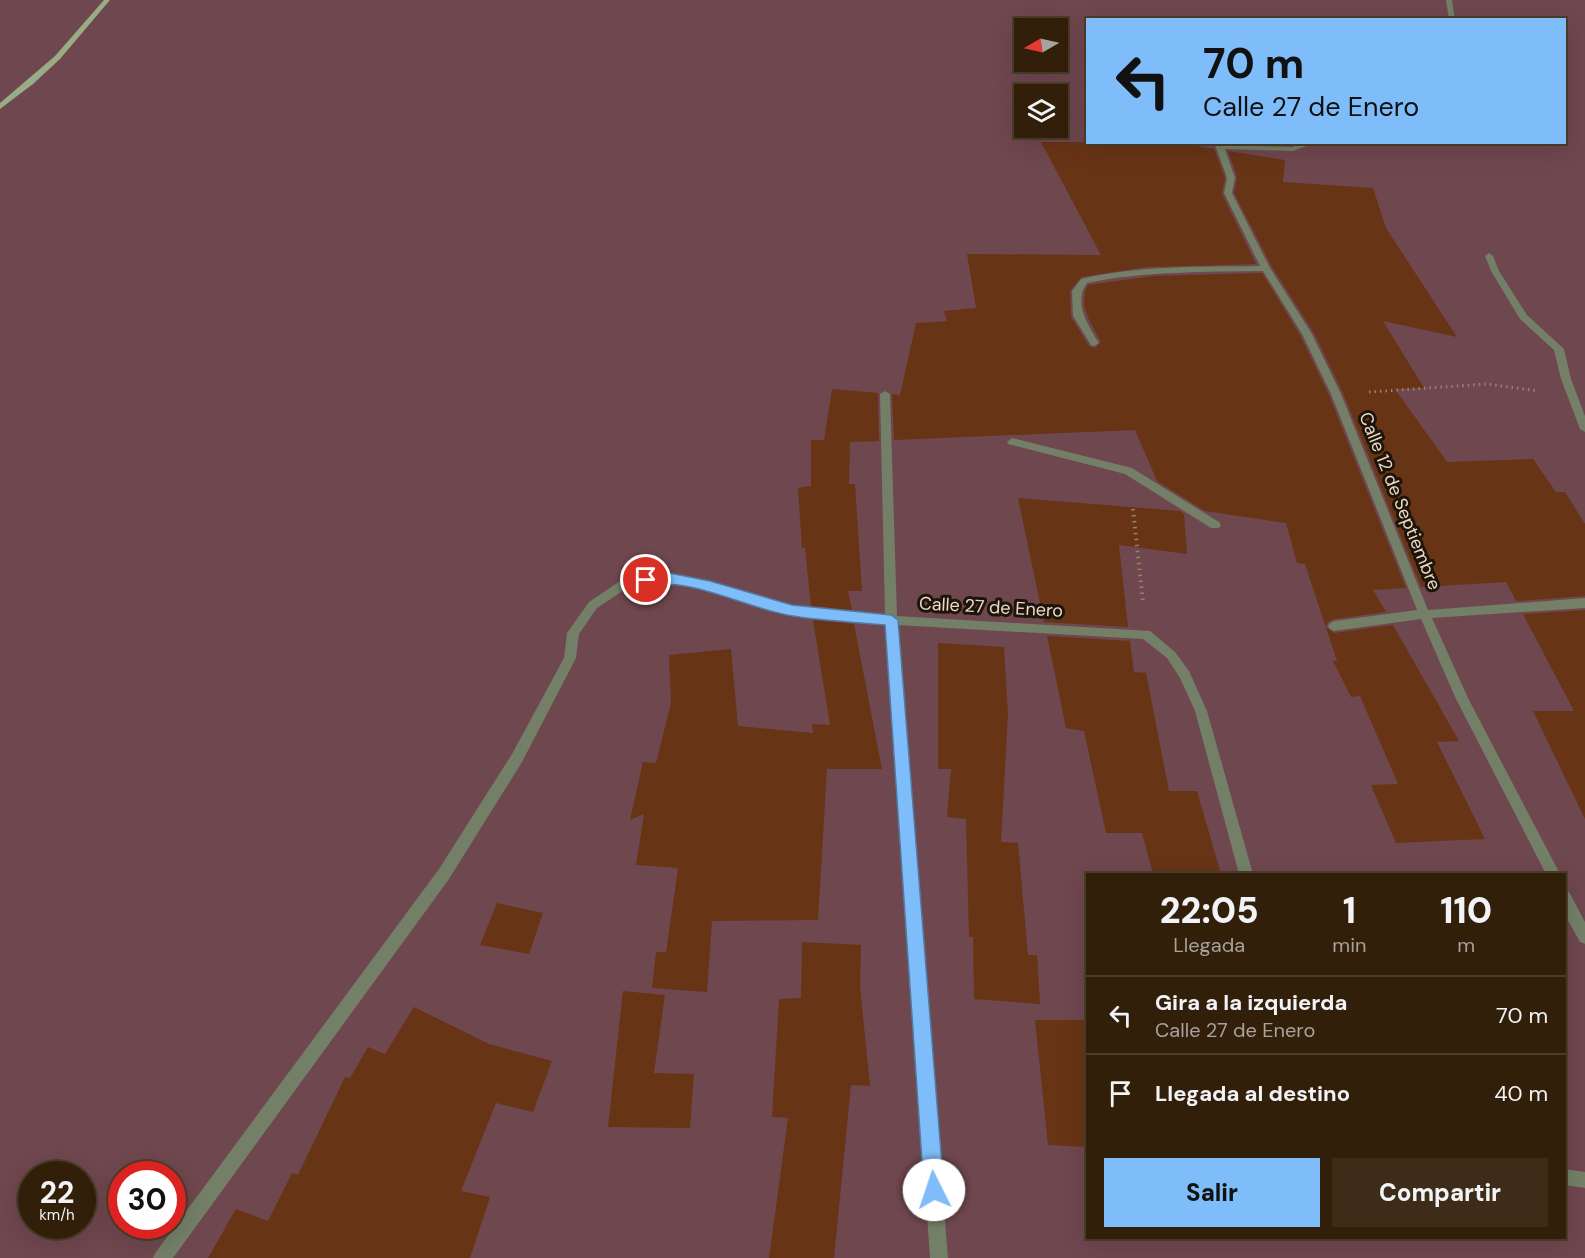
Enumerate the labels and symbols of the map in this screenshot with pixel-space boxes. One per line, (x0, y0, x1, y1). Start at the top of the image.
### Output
north arrow (1014, 18, 1068, 72)
street label: Calle 12 de Septiembre (1353, 409, 1447, 593)
pin (620, 554, 671, 605)
street label: Calle 27 de Enero (918, 591, 1064, 623)
position arrow (902, 1158, 966, 1222)
speed limit sign: 30 (108, 1161, 186, 1239)

